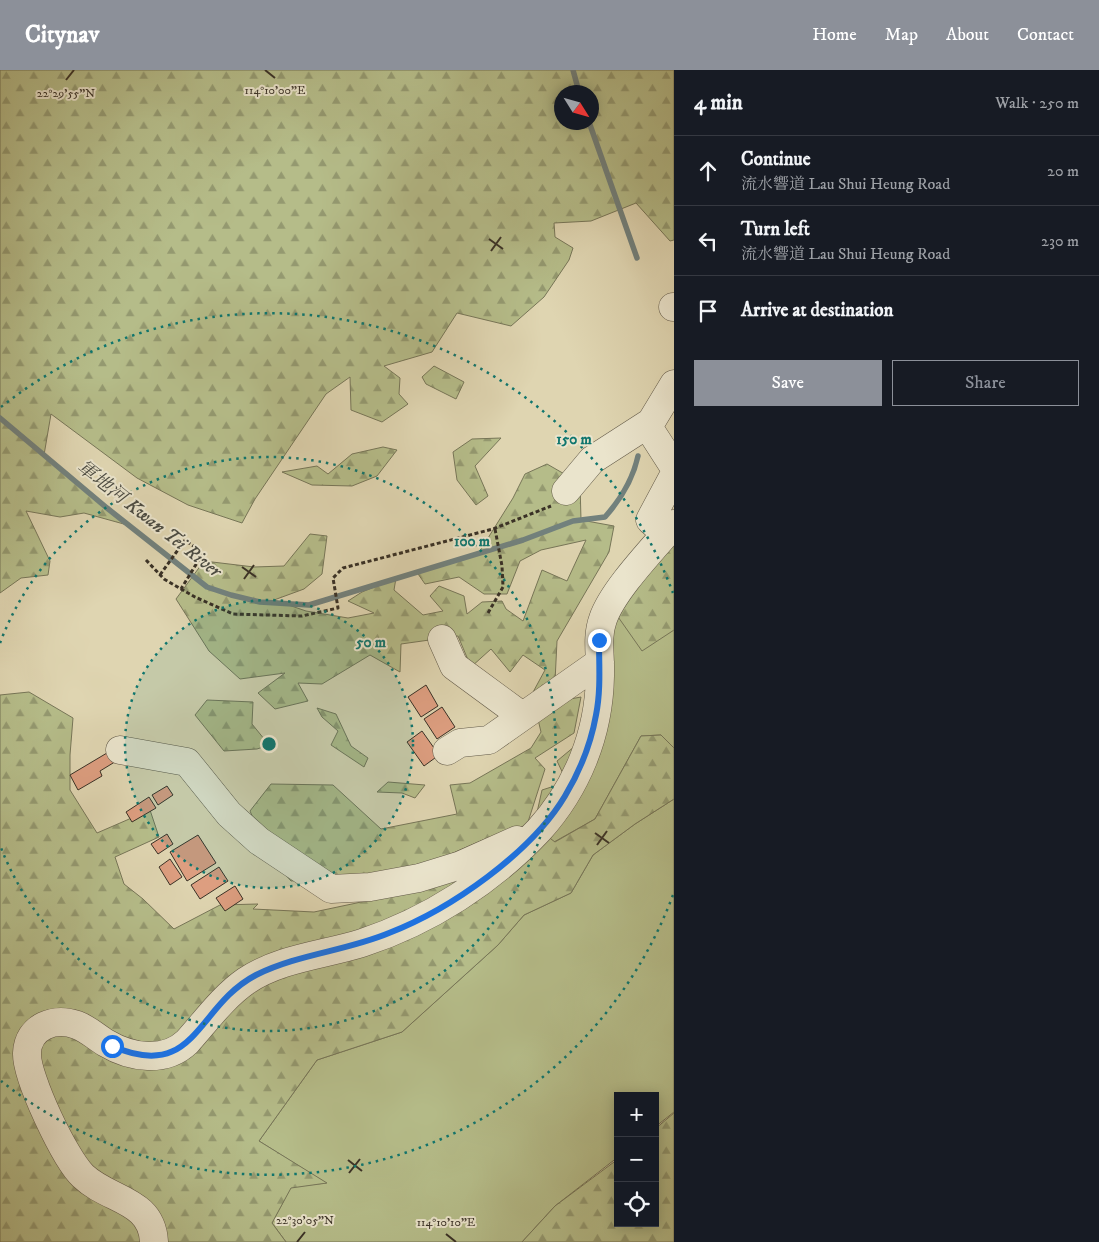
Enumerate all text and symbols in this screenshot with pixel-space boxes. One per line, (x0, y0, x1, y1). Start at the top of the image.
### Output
text: Citynav (25, 20, 99, 50)
text: Home (812, 24, 857, 46)
text: Map (885, 24, 918, 46)
text: About (946, 24, 989, 46)
text: Contact (1017, 24, 1074, 46)
text: 114°10'00"E (245, 83, 306, 98)
north arrow (554, 85, 599, 130)
text: 22°29'55"N (37, 86, 95, 101)
text: 4 min (694, 90, 743, 116)
text: Walk · 250 m (995, 93, 1079, 113)
text: Continue (741, 148, 811, 171)
icon: ahead (694, 157, 722, 185)
text: 20 m (1047, 161, 1079, 181)
text: 流水響道 Lau Shui Heung Road (741, 174, 950, 194)
text: Turn left (741, 218, 810, 241)
icon: left (694, 227, 722, 255)
text: 230 m (1041, 231, 1079, 251)
text: 流水響道 Lau Shui Heung Road (741, 244, 950, 264)
icon: arrive (694, 297, 722, 325)
text: Arrive at destination (741, 299, 893, 322)
button: Save (694, 360, 882, 406)
button: Share (892, 360, 1079, 406)
text: 150 m (556, 430, 592, 449)
water label: 軍地河 Kwan Tei River (72, 456, 228, 584)
text: 100 m (454, 532, 491, 551)
route end (588, 629, 611, 652)
text: 50 m (355, 633, 387, 652)
centre of rings (260, 735, 278, 753)
route start (101, 1035, 124, 1058)
map controls (614, 1092, 659, 1227)
button: + (614, 1092, 659, 1137)
button: − (614, 1137, 659, 1182)
button: locate (614, 1182, 659, 1227)
text: 22°30'05"N (276, 1213, 334, 1228)
text: 114°10'10"E (417, 1215, 476, 1230)

